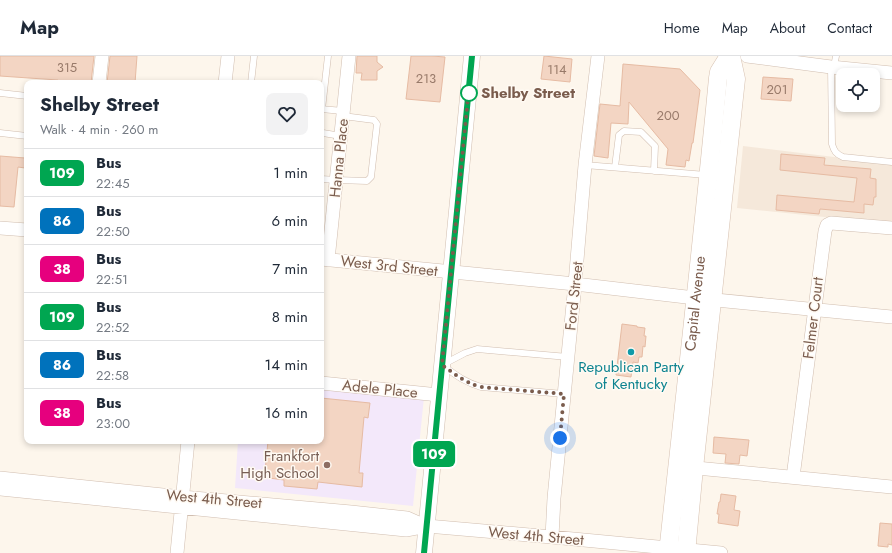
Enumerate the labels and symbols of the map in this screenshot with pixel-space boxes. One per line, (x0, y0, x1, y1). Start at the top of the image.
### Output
house number: 315 (57, 58, 77, 77)
house number: 114 (547, 60, 567, 79)
house number: 213 (416, 69, 436, 88)
house number: 201 (766, 80, 788, 99)
place label: Shelby Street (481, 82, 575, 104)
marker: Shelby Street (460, 84, 478, 102)
house number: 200 (657, 106, 680, 125)
street label: Hanna Place (324, 117, 354, 199)
street label: West 3rd Street (339, 250, 439, 282)
street label: Capital Avenue (679, 255, 711, 352)
street label: Ford Street (559, 260, 589, 332)
street label: Felmer Court (797, 275, 829, 360)
marker: Republican Party of Kentucky (626, 347, 636, 357)
place label: Republican Party of Kentucky (578, 356, 684, 395)
street label: Adele Place (341, 374, 419, 404)
your location (550, 428, 570, 448)
line badge: 109 (411, 441, 457, 467)
place label: Frankfort High School (240, 445, 319, 484)
marker: Frankfort High School (322, 460, 332, 470)
street label: West 4th Street (165, 484, 263, 514)
street label: West 4th Street (487, 521, 585, 551)

